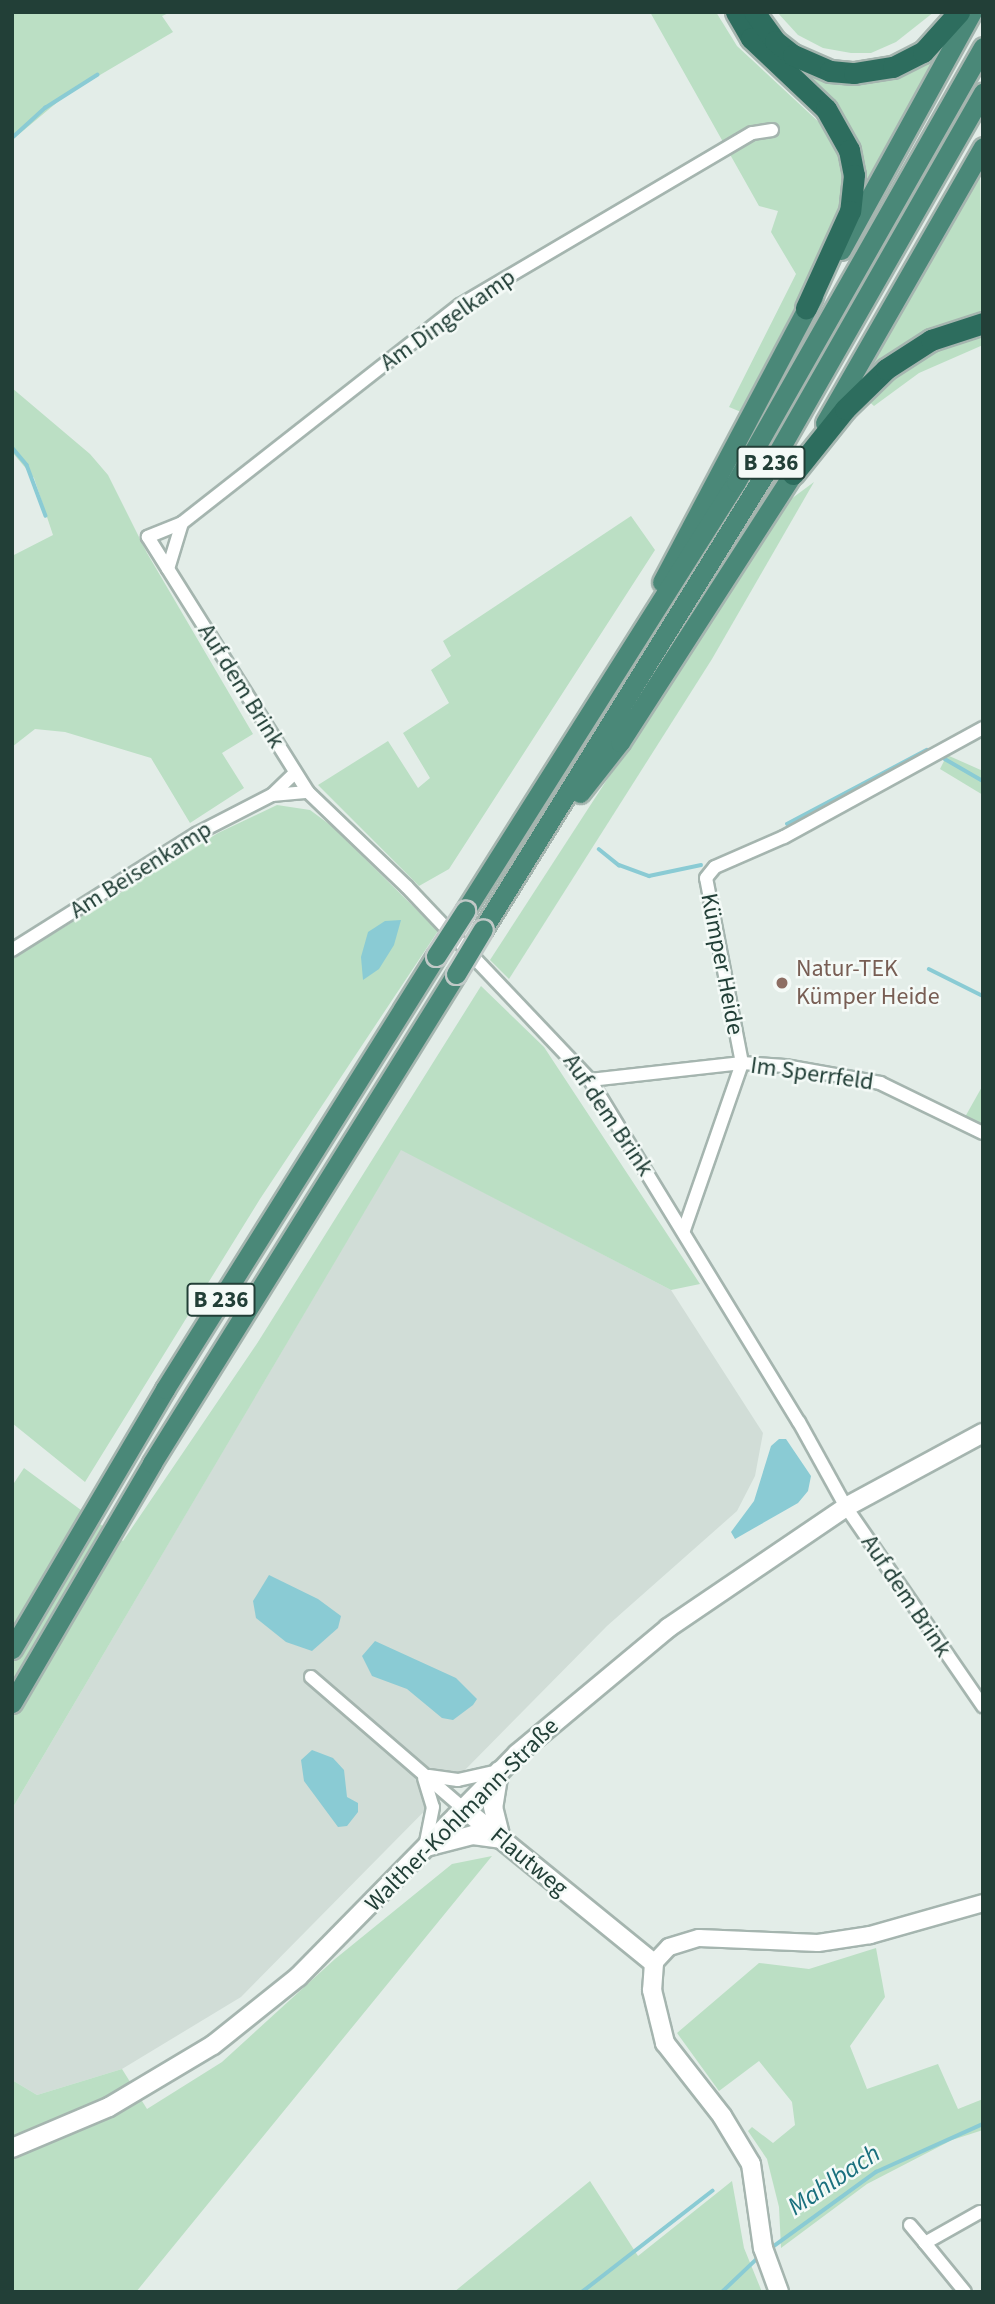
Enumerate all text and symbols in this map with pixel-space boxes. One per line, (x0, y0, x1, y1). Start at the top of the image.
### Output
street label: Am Dingelkamp (375, 263, 521, 377)
road number: B 236 (736, 444, 806, 482)
street label: Auf dem Brink (191, 619, 291, 753)
street label: Am Beisenkamp (65, 815, 217, 925)
street label: Kümper Heide (694, 891, 750, 1037)
place label: Natur-TEK Kümper Heide (796, 955, 940, 1011)
marker: Natur-TEK Kümper Heide (774, 975, 790, 991)
street label: Auf dem Brink (557, 1048, 659, 1182)
street label: Im Sperrfeld (749, 1051, 875, 1097)
road number: B 236 (186, 1280, 256, 1320)
street label: Auf dem Brink (855, 1529, 957, 1663)
street label: Walther-Kohlmann-Straße (359, 1712, 565, 1918)
street label: Flautweg (484, 1821, 574, 1903)
water label: Mahlbach (782, 2138, 886, 2222)

